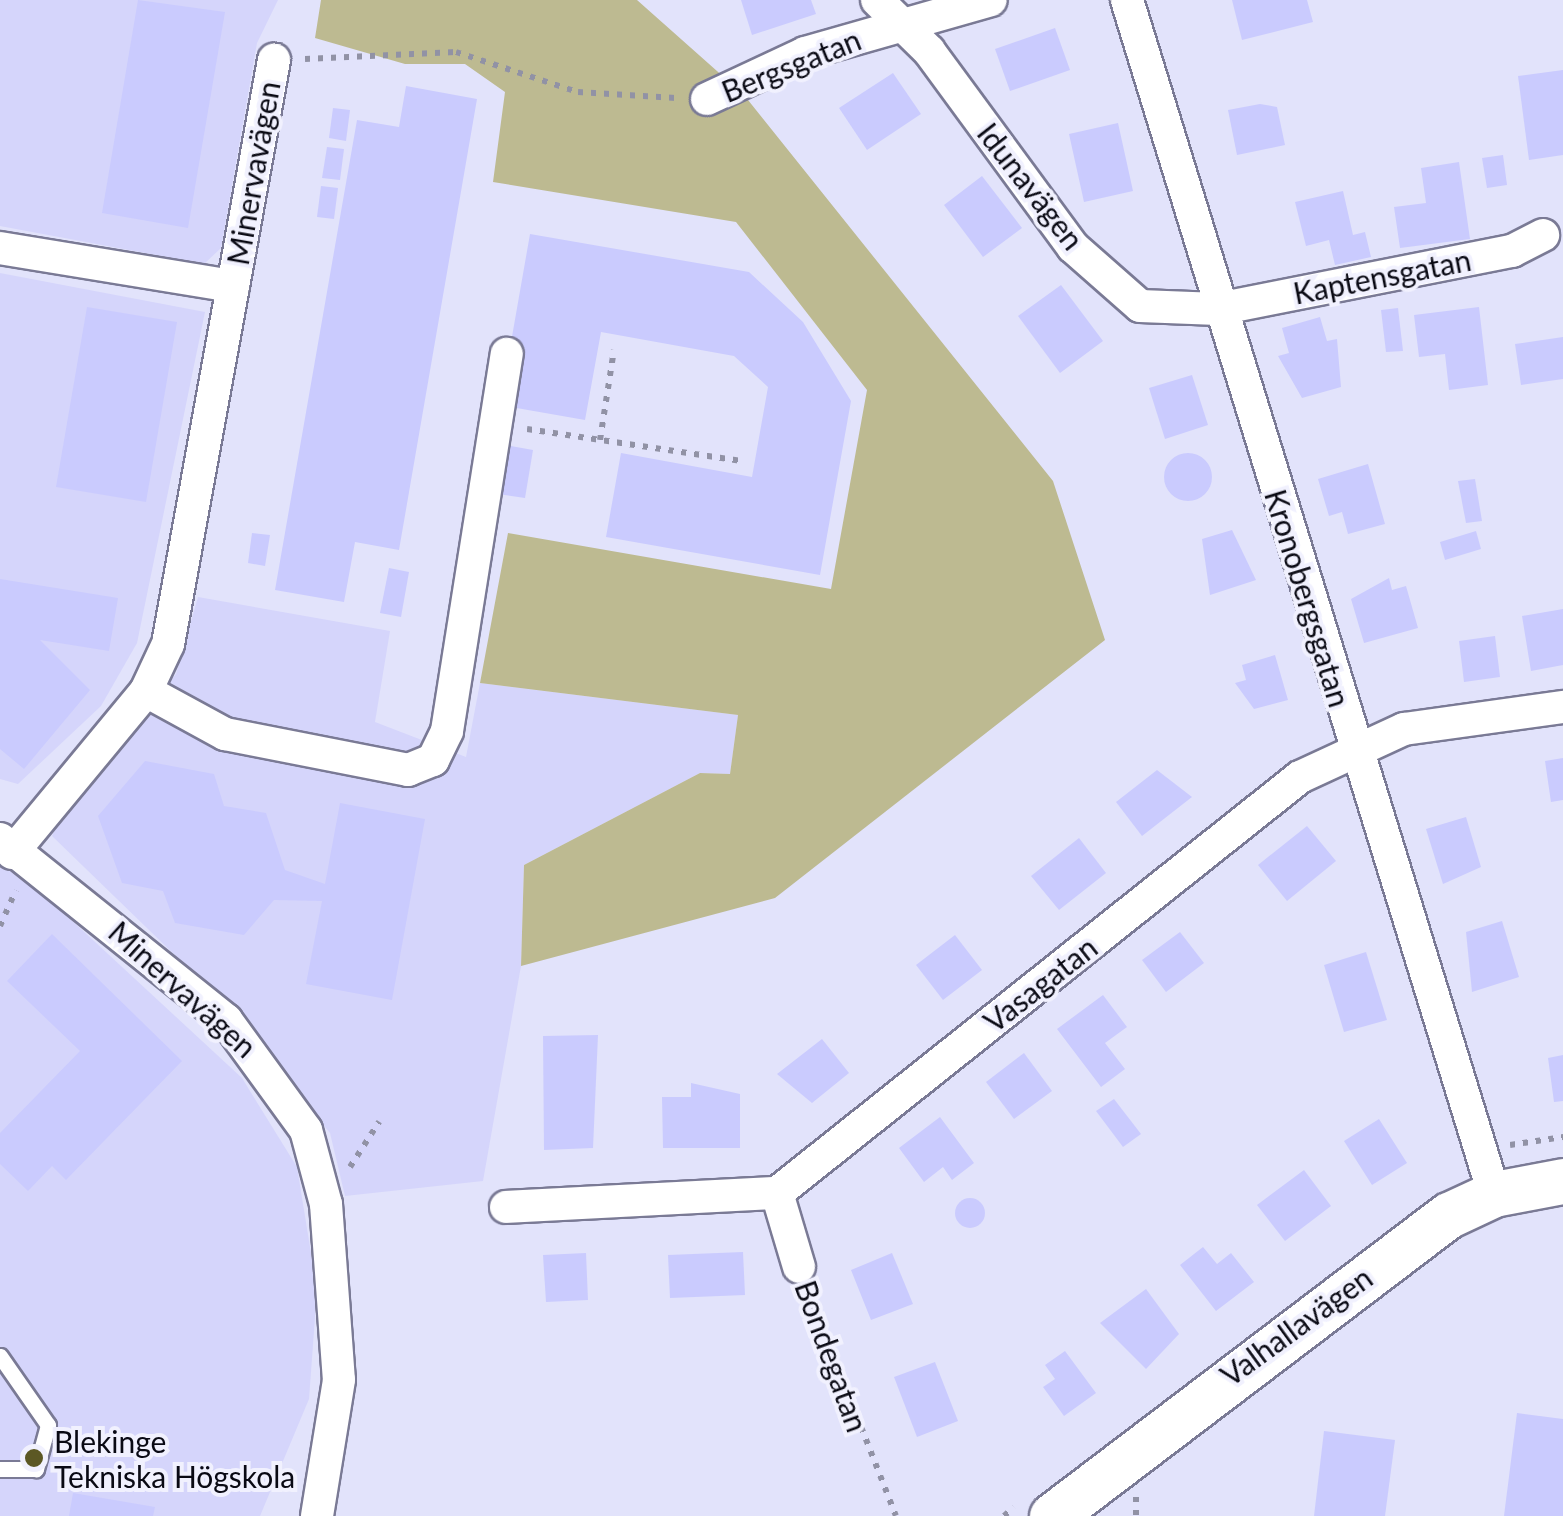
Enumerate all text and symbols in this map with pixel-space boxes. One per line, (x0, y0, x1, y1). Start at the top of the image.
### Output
street label: Bergsgatan (716, 21, 866, 109)
street label: Minervavägen (219, 78, 287, 268)
street label: Idunavägen (970, 115, 1092, 257)
street label: Kaptensgatan (1290, 241, 1474, 311)
street label: Kronobergsgatan (1258, 485, 1358, 711)
street label: Minervavägen (102, 913, 264, 1065)
street label: Vasagatan (976, 929, 1104, 1039)
street label: Valhallavägen (1213, 1259, 1379, 1393)
street label: Bondegatan (788, 1275, 876, 1437)
place label: Blekinge Tekniska Högskola (54, 1423, 295, 1494)
marker: Blekinge Tekniska Högskola (23, 1447, 45, 1469)

